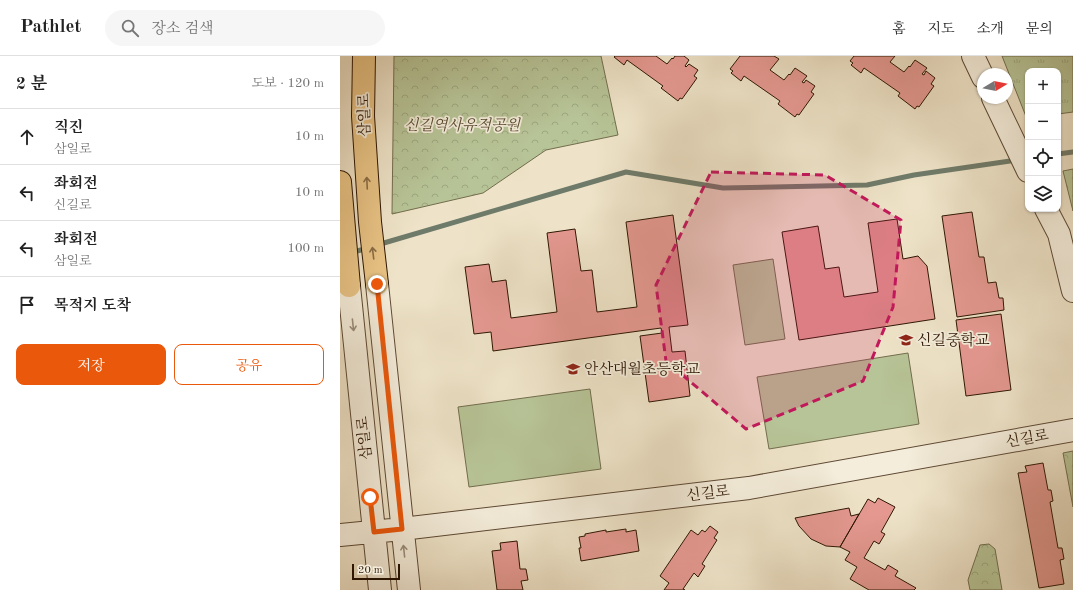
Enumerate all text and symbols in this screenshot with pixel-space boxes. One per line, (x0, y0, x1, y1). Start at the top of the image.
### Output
search box (105, 10, 385, 46)
icon: search (119, 17, 141, 39)
text: Pathlet (20, 18, 81, 37)
text: 장소 검색 (151, 22, 214, 37)
text: 홈 (892, 22, 906, 36)
text: 지도 (928, 22, 955, 36)
text: 소개 (977, 22, 1004, 36)
text: 문의 (1026, 22, 1053, 36)
north arrow (977, 68, 1013, 104)
map controls (1025, 68, 1061, 212)
button: + (1025, 68, 1061, 104)
text: 2 분 (16, 76, 47, 93)
text: 도보 · 120 m (251, 77, 324, 90)
street label: 삼일로 (356, 93, 373, 137)
button: − (1025, 104, 1061, 140)
park label: 신길역사유적공원 (404, 117, 521, 134)
text: 직진 (54, 121, 83, 136)
icon: ahead (16, 126, 38, 148)
text: 10 m (295, 130, 324, 143)
button: locate (1025, 140, 1061, 176)
text: 삼일로 (54, 143, 92, 156)
button: layers (1025, 176, 1061, 212)
text: 좌회전 (54, 177, 97, 192)
one-way arrow (364, 177, 371, 190)
icon: left (16, 182, 38, 204)
text: 10 m (295, 186, 324, 199)
text: 신길로 (54, 199, 92, 212)
text: 좌회전 (54, 233, 97, 248)
icon: left (16, 238, 38, 260)
text: 100 m (287, 242, 324, 255)
one-way arrow (369, 247, 377, 260)
text: 삼일로 (54, 255, 92, 268)
route end (368, 275, 386, 293)
icon: arrive (16, 294, 38, 316)
text: 목적지 도착 (54, 299, 131, 314)
one-way arrow (350, 318, 357, 331)
school or university icon: 신길중학교 (898, 332, 914, 348)
place label: 신길중학교 (917, 332, 990, 349)
button: 저장 (16, 344, 166, 385)
button: 공유 (174, 344, 324, 385)
school or university icon: 안산대월초등학교 (565, 361, 581, 377)
place label: 안산대월초등학교 (584, 361, 700, 378)
street label: 삼일로 (354, 415, 375, 460)
street label: 신길로 (1004, 426, 1050, 451)
street label: 신길로 (685, 482, 731, 505)
route start (361, 488, 379, 506)
one-way arrow (401, 545, 408, 558)
scale bar (352, 562, 400, 581)
text: 20 m (358, 565, 383, 576)

